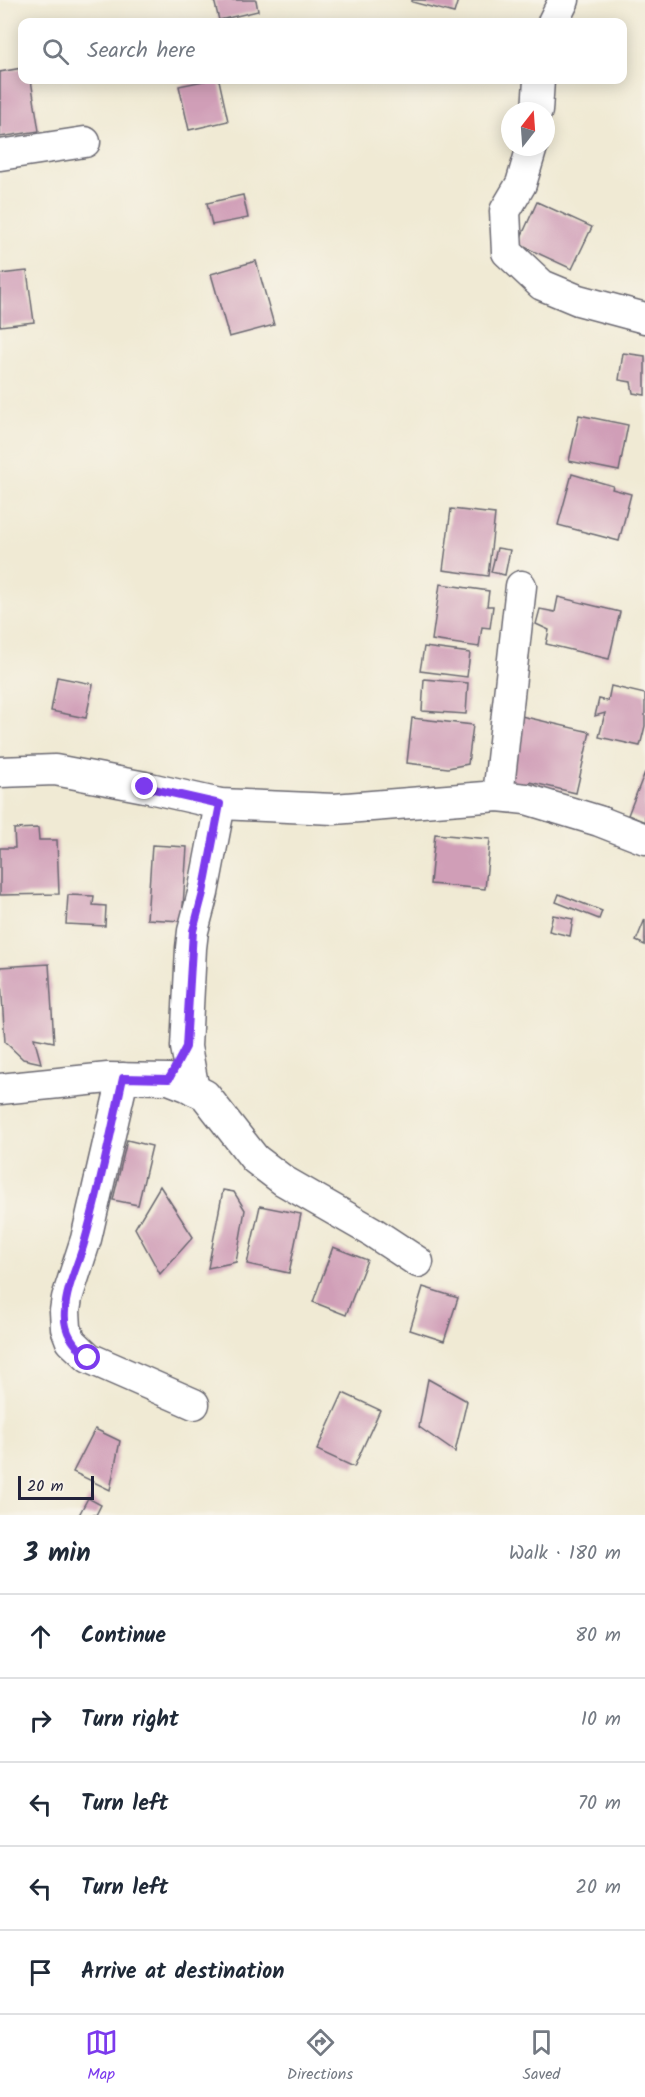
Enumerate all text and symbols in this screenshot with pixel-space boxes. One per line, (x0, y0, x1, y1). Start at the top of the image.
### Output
search box (18, 18, 627, 84)
text: Search here (87, 34, 195, 69)
icon: search (39, 35, 72, 68)
north arrow (501, 102, 555, 156)
route end (131, 773, 157, 799)
route start (74, 1344, 100, 1370)
scale bar (18, 1473, 94, 1500)
text: 20 m (27, 1474, 63, 1499)
text: 3 min (24, 1533, 91, 1575)
text: Walk · 180 m (509, 1538, 621, 1570)
text: Continue (81, 1619, 166, 1654)
icon: ahead (24, 1620, 57, 1653)
text: 80 m (575, 1620, 621, 1652)
text: Turn right (81, 1703, 179, 1738)
icon: right (24, 1704, 57, 1737)
text: 10 m (581, 1704, 621, 1736)
text: Turn left (81, 1787, 168, 1822)
icon: left (24, 1788, 57, 1821)
text: 70 m (578, 1788, 621, 1820)
text: Turn left (81, 1871, 168, 1906)
icon: left (24, 1872, 57, 1905)
text: 20 m (575, 1872, 621, 1904)
text: Arrive at destination (81, 1955, 284, 1990)
icon: arrive (24, 1956, 57, 1989)
tab: Map (85, 2026, 118, 2087)
tab: Directions (287, 2026, 353, 2087)
tab: Saved (522, 2026, 560, 2087)

